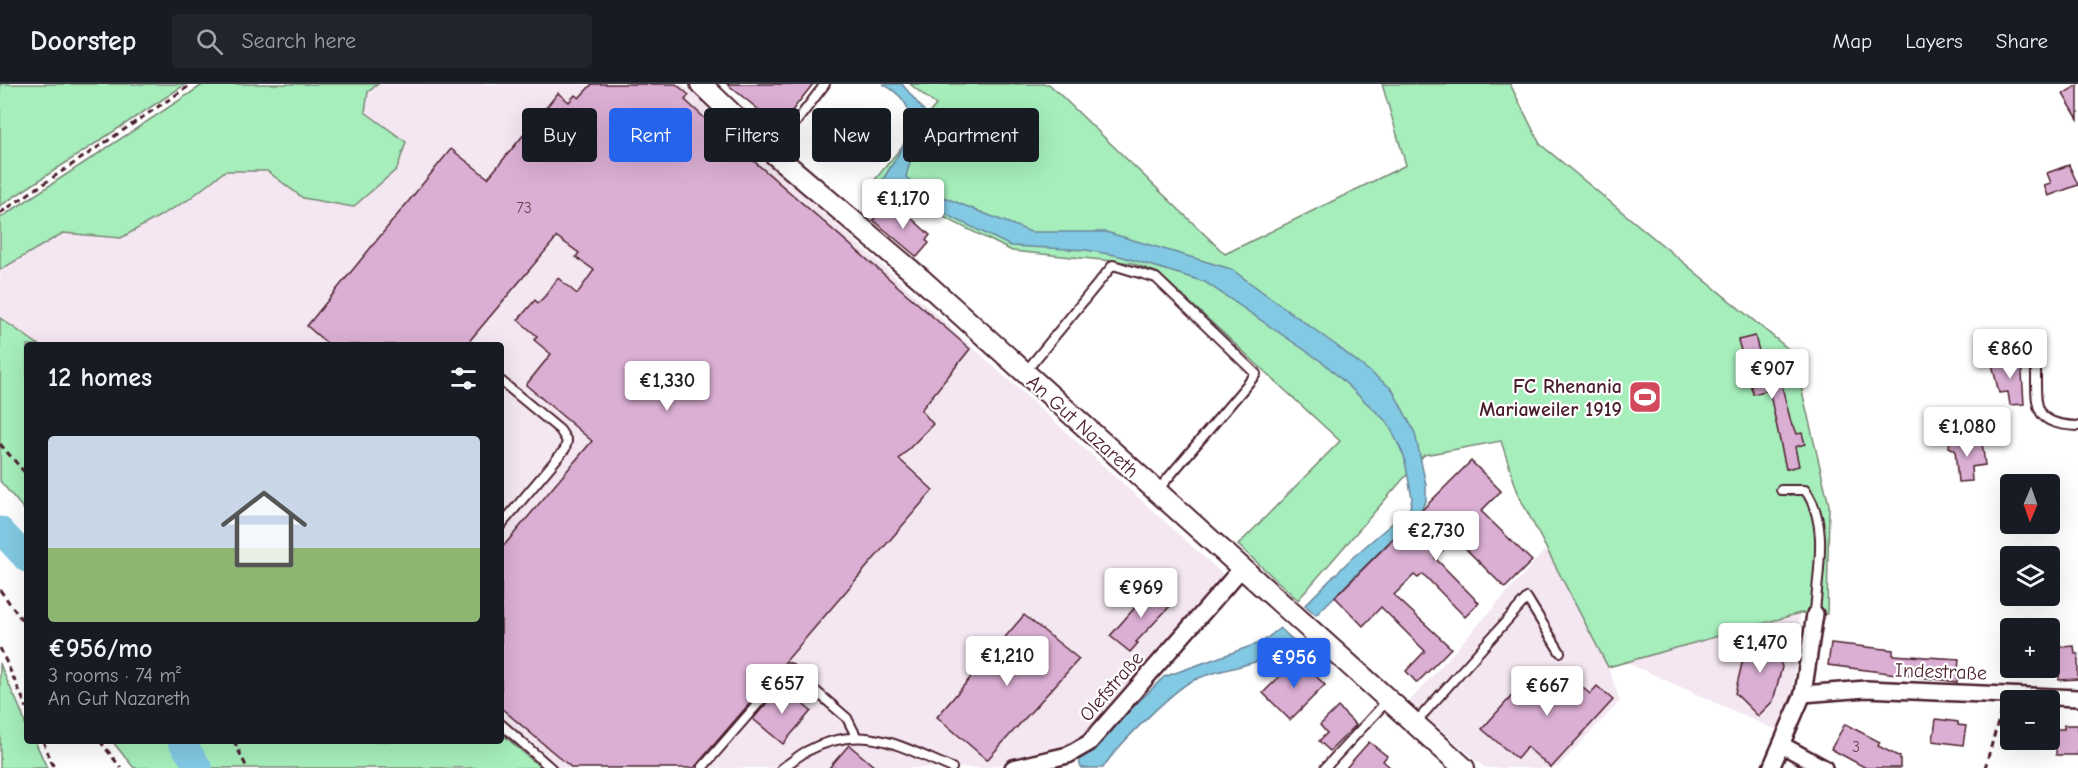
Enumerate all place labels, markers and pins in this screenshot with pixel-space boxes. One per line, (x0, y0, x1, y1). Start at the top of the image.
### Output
pin: €1,170 (854, 179, 952, 230)
pin: €860 (1974, 329, 2046, 380)
pin: €907 (1736, 349, 1808, 400)
pin: €1,330 (618, 361, 716, 412)
place label: FC Rhenania Mariaweiler 1919 (1479, 375, 1622, 421)
sports icon: FC Rhenania Mariaweiler 1919 (1627, 379, 1663, 415)
pin: €1,080 (1918, 407, 2016, 458)
pin: €2,730 (1387, 511, 1485, 562)
pin: €969 (1105, 568, 1177, 619)
pin: €1,470 (1711, 623, 1809, 674)
pin: €1,210 (958, 636, 1056, 687)
pin: €956 (1258, 638, 1330, 689)
pin: €657 (746, 664, 818, 715)
pin: €667 (1511, 666, 1583, 717)

